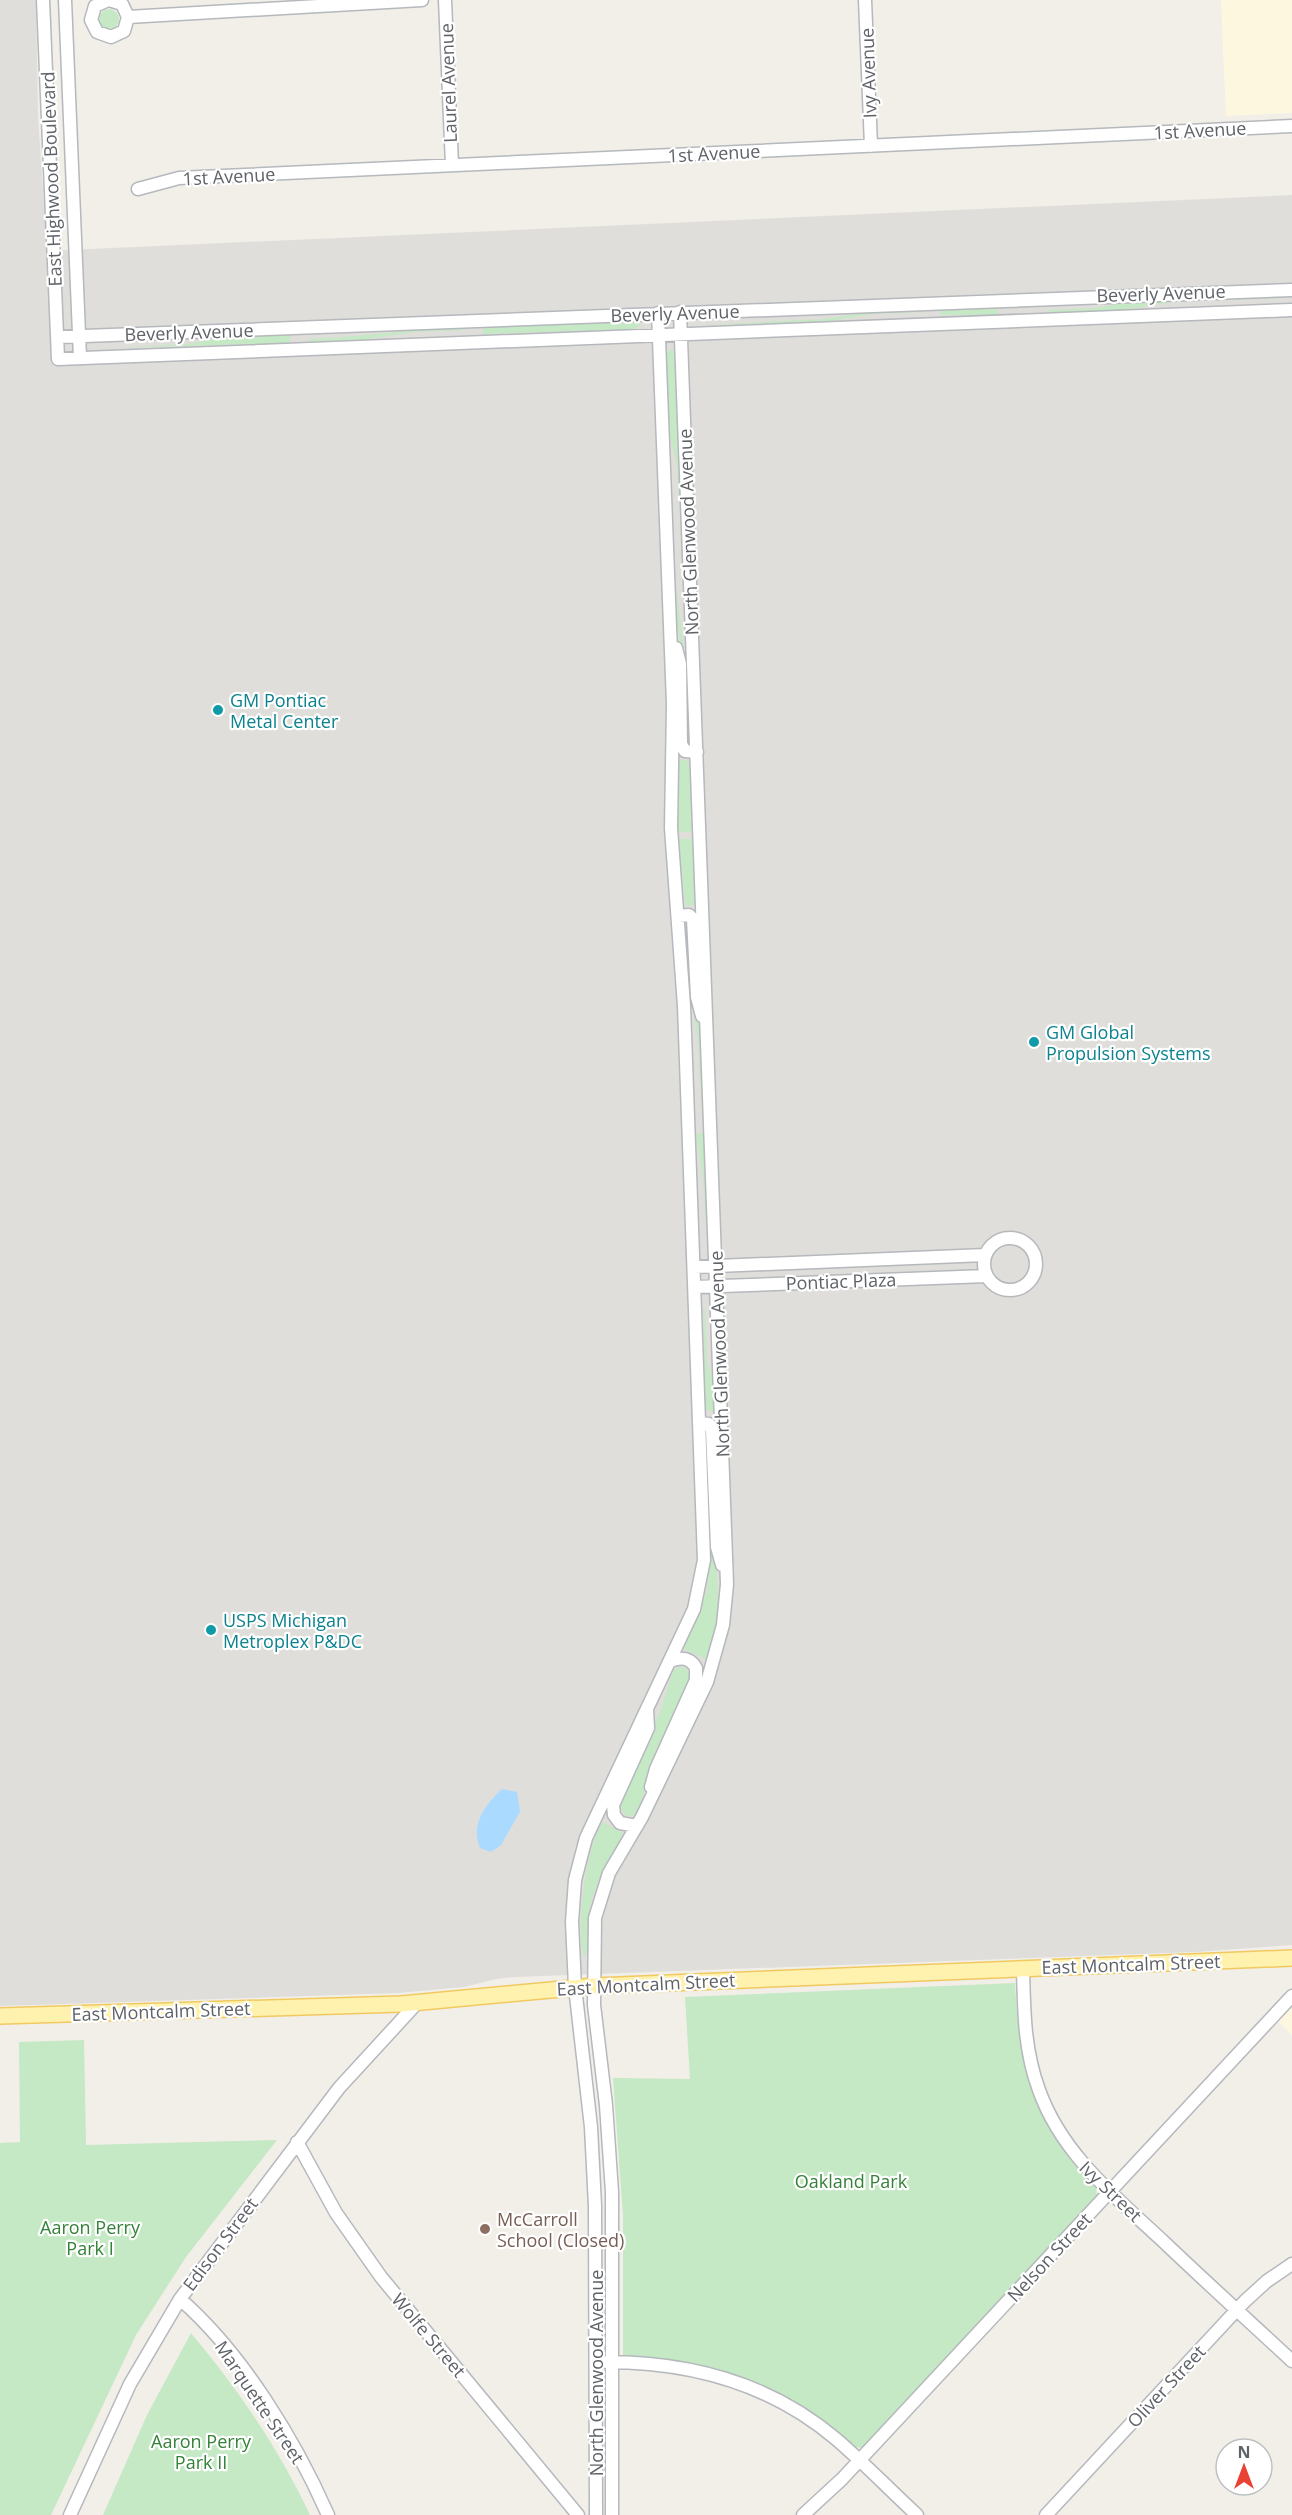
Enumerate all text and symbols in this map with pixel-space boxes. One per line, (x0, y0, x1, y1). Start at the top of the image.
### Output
street label: Laurel Avenue (434, 23, 462, 143)
street label: Ivy Avenue (854, 27, 882, 119)
street label: East Highwood Boulevard (35, 71, 67, 287)
street label: 1st Avenue (1153, 116, 1247, 144)
street label: 1st Avenue (667, 139, 761, 167)
street label: 1st Avenue (182, 162, 276, 190)
street label: Beverly Avenue (1096, 279, 1226, 307)
street label: Beverly Avenue (610, 299, 740, 327)
street label: Beverly Avenue (124, 318, 254, 346)
street label: North Glenwood Avenue (672, 428, 704, 636)
place label: GM Pontiac Metal Center (230, 688, 339, 733)
marker: GM Pontiac Metal Center (211, 703, 225, 717)
place label: GM Global Propulsion Systems (1046, 1020, 1211, 1065)
marker: GM Global Propulsion Systems (1027, 1035, 1041, 1049)
street label: North Glenwood Avenue (703, 1250, 735, 1458)
street label: Pontiac Plaza (785, 1267, 897, 1295)
place label: USPS Michigan Metroplex P&DC (223, 1608, 362, 1653)
marker: USPS Michigan Metroplex P&DC (204, 1623, 218, 1637)
street label: East Montcalm Street (1041, 1949, 1221, 1979)
street label: East Montcalm Street (556, 1967, 736, 2001)
street label: East Montcalm Street (71, 1996, 251, 2026)
street label: Ivy Street (1075, 2155, 1147, 2227)
park label: Oakland Park (795, 2169, 908, 2193)
street label: Edison Street (177, 2192, 263, 2296)
place label: McCarroll School (Closed) (497, 2207, 624, 2252)
street label: Nelson Street (1001, 2207, 1097, 2307)
park label: Aaron Perry Park I (40, 2215, 141, 2260)
marker: McCarroll School (Closed) (478, 2222, 492, 2236)
street label: North Glenwood Avenue (584, 2270, 608, 2476)
street label: Wolfe Street (387, 2288, 471, 2382)
street label: Marquette Street (210, 2336, 310, 2468)
street label: Oliver Street (1122, 2340, 1210, 2432)
park label: Aaron Perry Park II (151, 2429, 252, 2474)
north arrow (1214, 2437, 1274, 2497)
text: N (1237, 2441, 1251, 2463)

